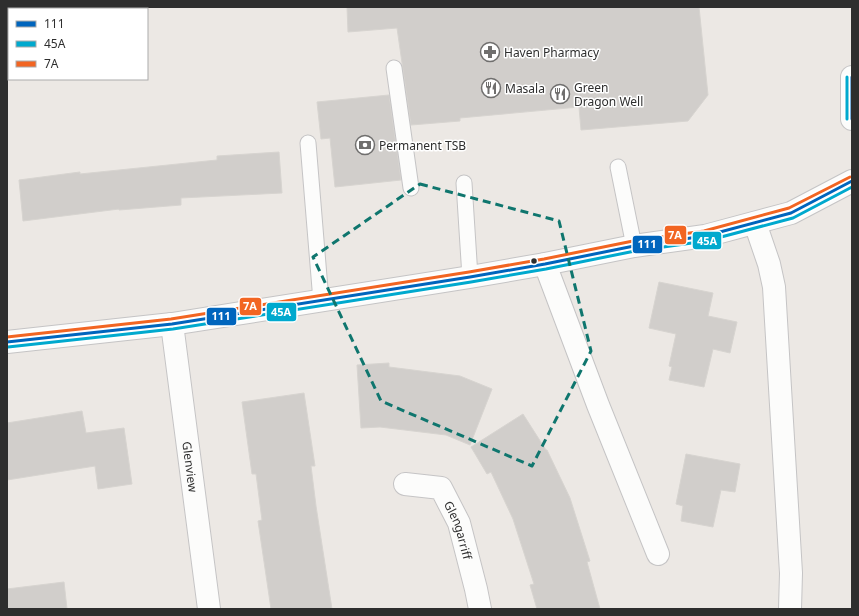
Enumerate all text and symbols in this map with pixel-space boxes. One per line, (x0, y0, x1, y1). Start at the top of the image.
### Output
legend (8, 8, 148, 80)
text: 111 (44, 15, 65, 32)
text: 45A (44, 35, 66, 52)
pharmacy icon: Haven Pharmacy (479, 41, 501, 63)
place label: Haven Pharmacy (504, 44, 600, 61)
text: 7A (44, 55, 59, 72)
restaurant icon: Masala (480, 77, 502, 99)
place label: Green Dragon Well (574, 79, 643, 110)
place label: Masala (505, 80, 545, 97)
restaurant icon: Green Dragon Well (549, 83, 571, 105)
bank icon: Permanent TSB (354, 134, 376, 156)
place label: Permanent TSB (379, 137, 466, 154)
line badge: 7A (664, 225, 687, 245)
text: 7A (668, 227, 682, 242)
line badge: 45A (692, 231, 722, 250)
text: 45A (697, 233, 717, 248)
line badge: 111 (632, 235, 663, 254)
text: 111 (638, 236, 656, 251)
unlabelled marker (529, 256, 539, 266)
line badge: 7A (239, 297, 262, 316)
text: 7A (243, 298, 257, 313)
line badge: 45A (266, 302, 297, 322)
text: 45A (271, 304, 291, 319)
line badge: 111 (206, 307, 237, 326)
text: 111 (212, 308, 230, 323)
street label: Glenview (179, 440, 202, 494)
street label: Glengarriff (440, 497, 477, 562)

